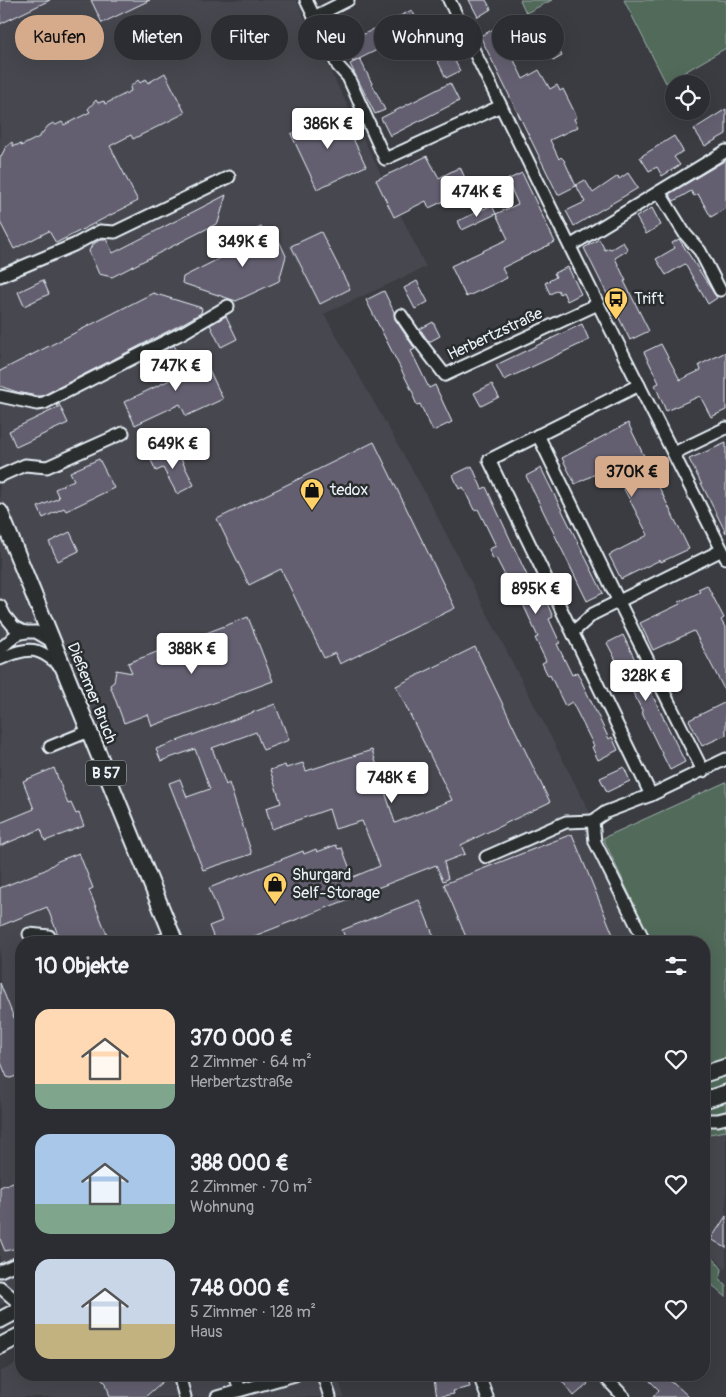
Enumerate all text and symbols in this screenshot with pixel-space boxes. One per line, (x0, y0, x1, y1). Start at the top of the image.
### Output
chip: Kaufen (15, 15, 104, 60)
chip: Mieten (114, 15, 201, 60)
chip: Filter (211, 15, 288, 60)
chip: Neu (298, 15, 364, 60)
chip: Wohnung (374, 15, 482, 60)
chip: Haus (492, 15, 564, 60)
map controls (665, 75, 710, 120)
button: locate (665, 75, 710, 120)
pin: 386K € (287, 108, 369, 150)
text: 386K € (303, 114, 353, 134)
pin: 474K € (436, 176, 518, 218)
text: 474K € (452, 182, 502, 202)
pin: 349K € (202, 226, 284, 268)
text: 349K € (218, 232, 268, 252)
bus stop icon: Trift (603, 286, 629, 320)
place label: Trift (634, 289, 664, 309)
street label: Herbertzstraße (444, 303, 546, 365)
pin: 747K € (135, 350, 217, 392)
text: 747K € (151, 356, 201, 376)
pin: 649K € (132, 428, 214, 470)
text: 649K € (148, 434, 198, 454)
pin: 370K € (591, 456, 673, 498)
text: 370K € (606, 462, 658, 482)
shop icon: tedox (299, 477, 325, 511)
place label: tedox (329, 480, 368, 500)
pin: 895K € (495, 572, 577, 615)
text: 895K € (512, 579, 560, 599)
pin: 388K € (151, 632, 233, 675)
text: 388K € (168, 639, 216, 659)
street label: Dießemer Bruch (63, 640, 121, 746)
pin: 328K € (605, 660, 687, 702)
text: 328K € (621, 666, 671, 686)
road number: B 57 (86, 760, 126, 786)
pin: 748K € (351, 762, 433, 804)
text: 748K € (367, 768, 417, 788)
place label: Shurgard Self-Storage (292, 865, 380, 903)
shop icon: Shurgard Self-Storage (262, 871, 288, 905)
icon: filters (662, 952, 690, 980)
text: 10 Objekte (35, 953, 129, 980)
text: 370 000 € (190, 1025, 293, 1052)
icon: home (75, 1029, 135, 1089)
icon: heart (662, 1045, 690, 1073)
text: 2 Zimmer · 64 m² (190, 1052, 312, 1072)
text: Herbertzstraße (190, 1072, 293, 1092)
text: 388 000 € (190, 1150, 289, 1177)
icon: home (75, 1154, 135, 1214)
icon: heart (662, 1170, 690, 1198)
text: 2 Zimmer · 70 m² (190, 1177, 312, 1197)
text: Wohnung (190, 1197, 254, 1217)
text: 748 000 € (190, 1275, 290, 1302)
icon: home (75, 1279, 135, 1339)
icon: heart (662, 1295, 690, 1323)
text: 5 Zimmer · 128 m² (190, 1302, 316, 1322)
text: Haus (190, 1322, 222, 1342)

